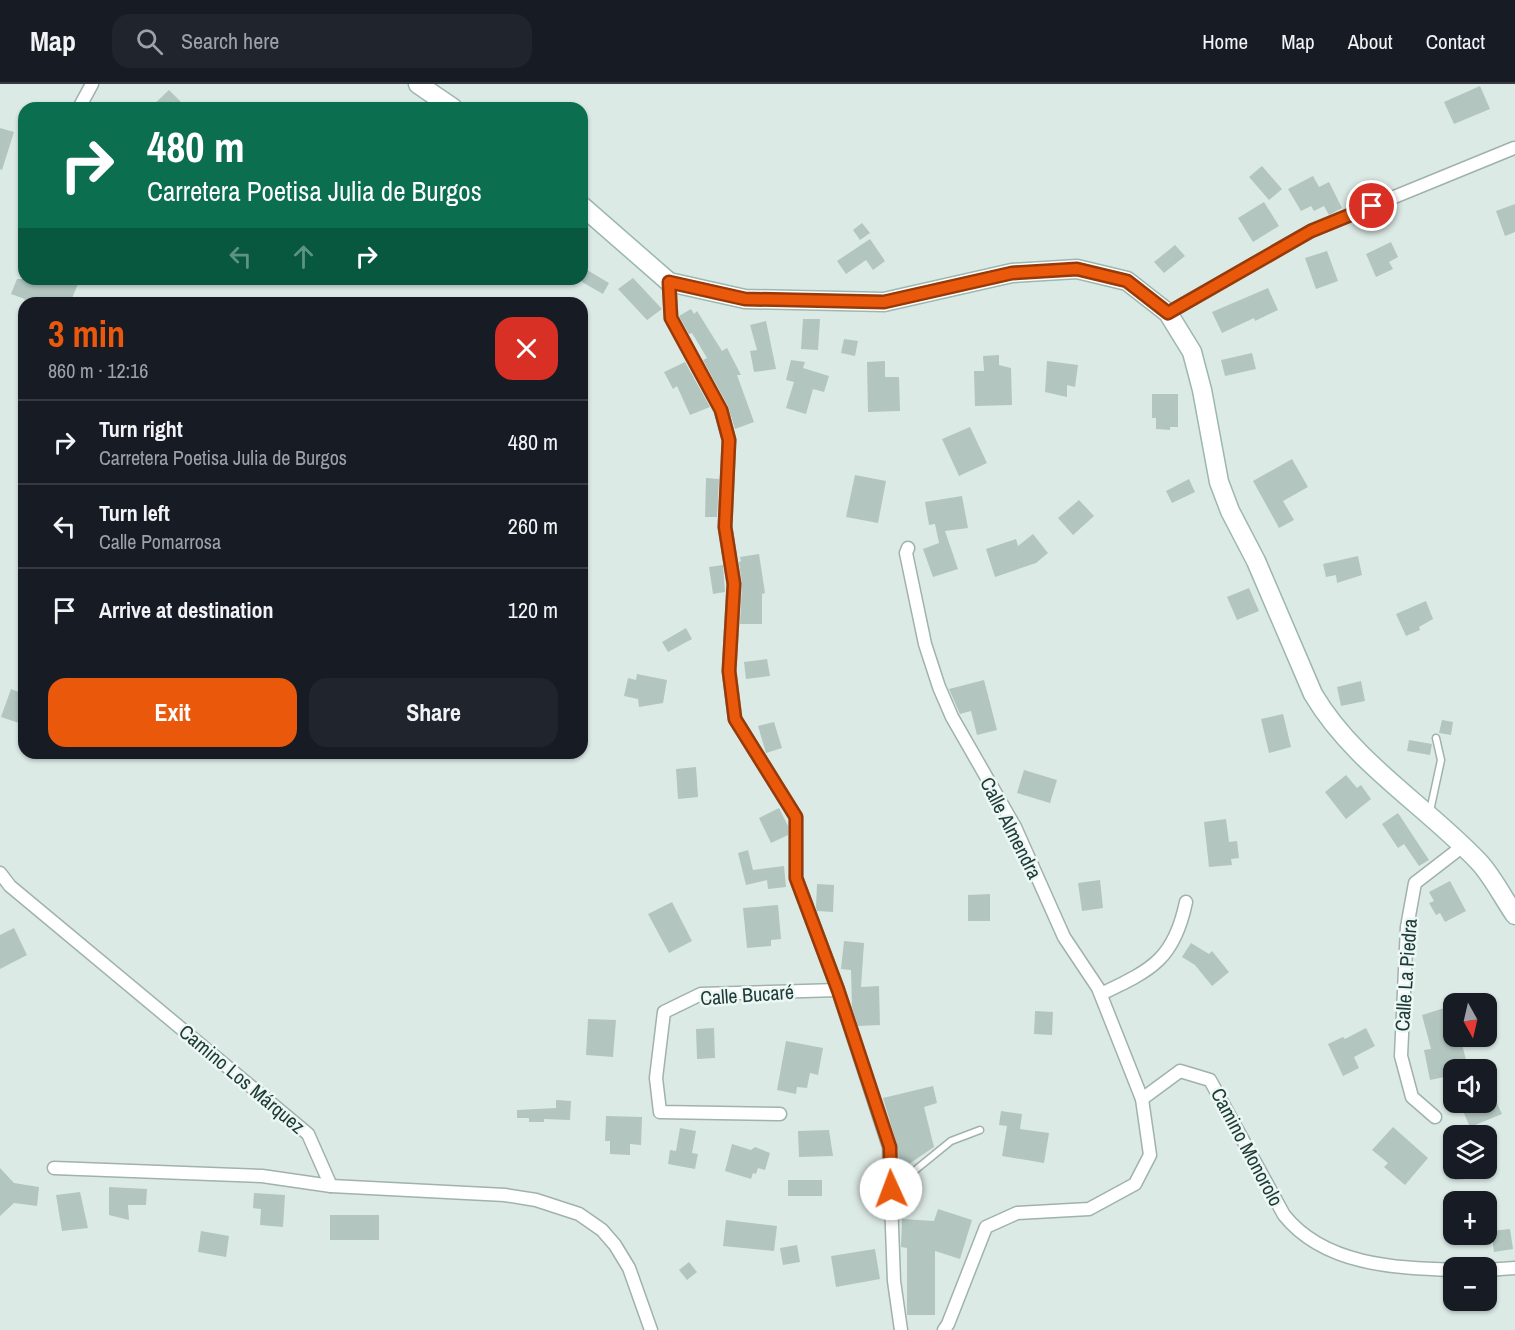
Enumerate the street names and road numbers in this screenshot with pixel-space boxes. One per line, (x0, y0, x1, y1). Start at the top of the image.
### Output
street label: Calle Almendra (974, 772, 1049, 883)
street label: Calle La Piedra (1388, 918, 1423, 1032)
street label: Calle Bucaré (699, 978, 795, 1011)
street label: Camino Los Márquez (174, 1018, 311, 1139)
street label: Camino Monorolo (1205, 1083, 1290, 1211)

